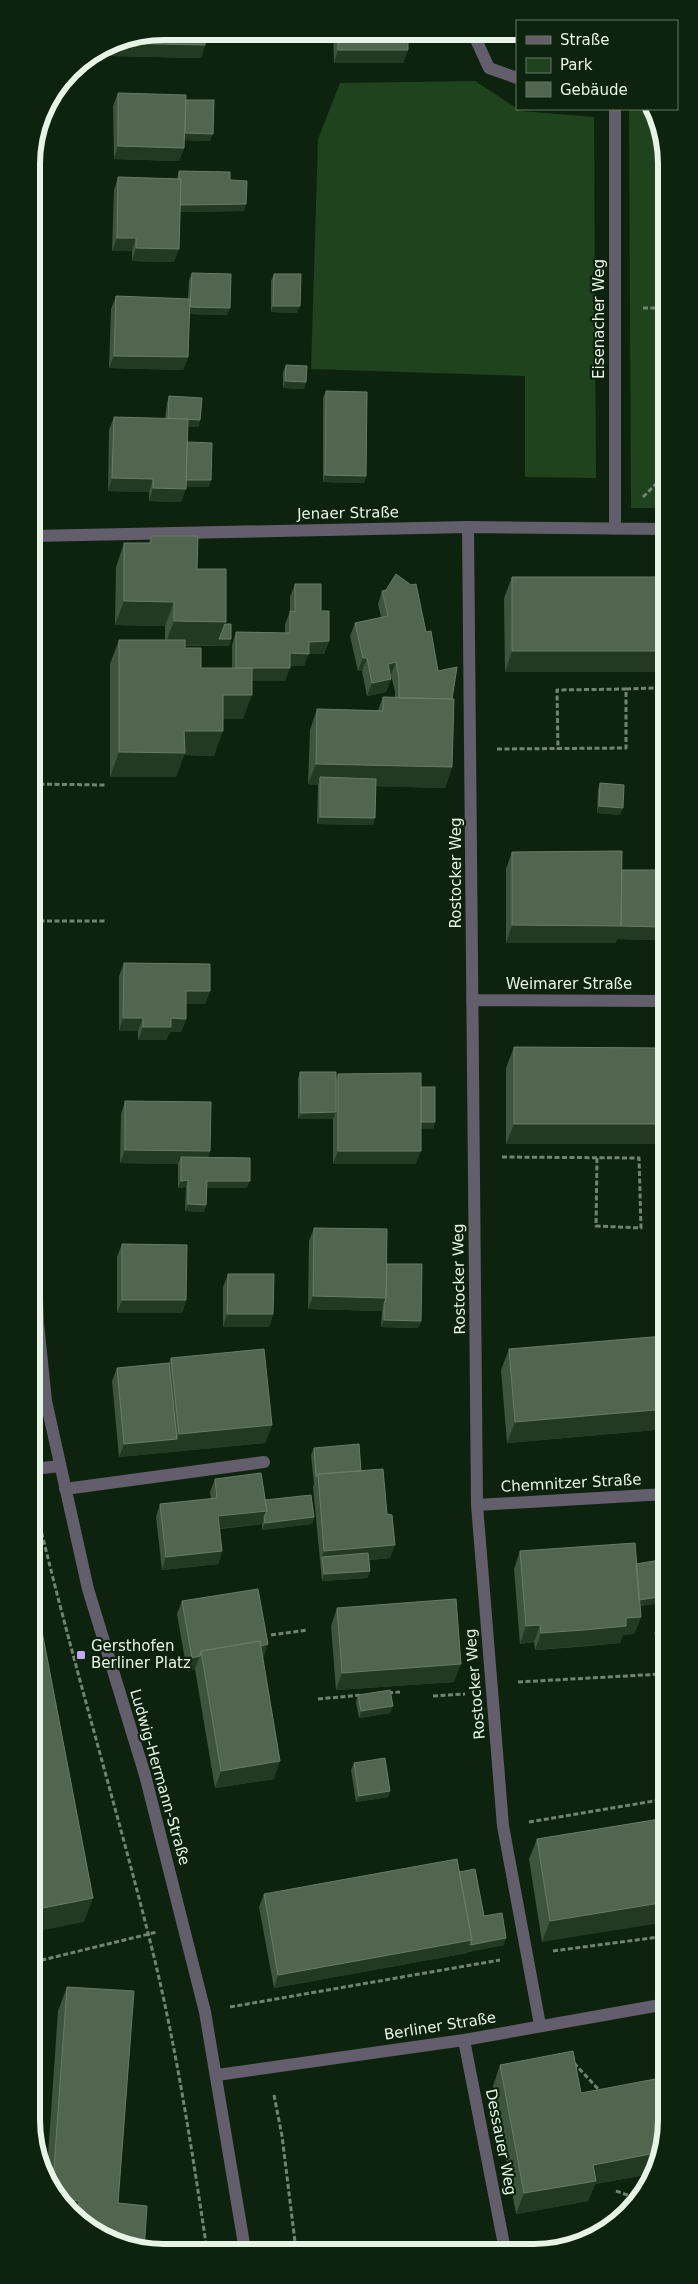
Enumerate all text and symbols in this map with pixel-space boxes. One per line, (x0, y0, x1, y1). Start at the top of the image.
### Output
legend (516, 20, 678, 110)
text: Straße (560, 31, 609, 49)
text: Park (560, 56, 593, 74)
text: Gebäude (560, 81, 628, 99)
street label: Eisenacher Weg (590, 259, 608, 379)
street label: Jenaer Straße (296, 503, 399, 523)
street label: Rostocker Weg (447, 817, 465, 929)
street label: Weimarer Straße (506, 975, 632, 993)
street label: Rostocker Weg (449, 1223, 469, 1335)
street label: Chemnitzer Straße (500, 1470, 642, 1496)
street label: Rostocker Weg (461, 1628, 489, 1740)
place label: Gersthofen Berliner Platz (91, 1637, 191, 1672)
marker: Gersthofen Berliner Platz (75, 1649, 87, 1661)
street label: Ludwig-Hermann-Straße (126, 1687, 194, 1867)
street label: Berliner Straße (383, 2008, 497, 2044)
street label: Dessauer Weg (482, 2087, 520, 2197)

